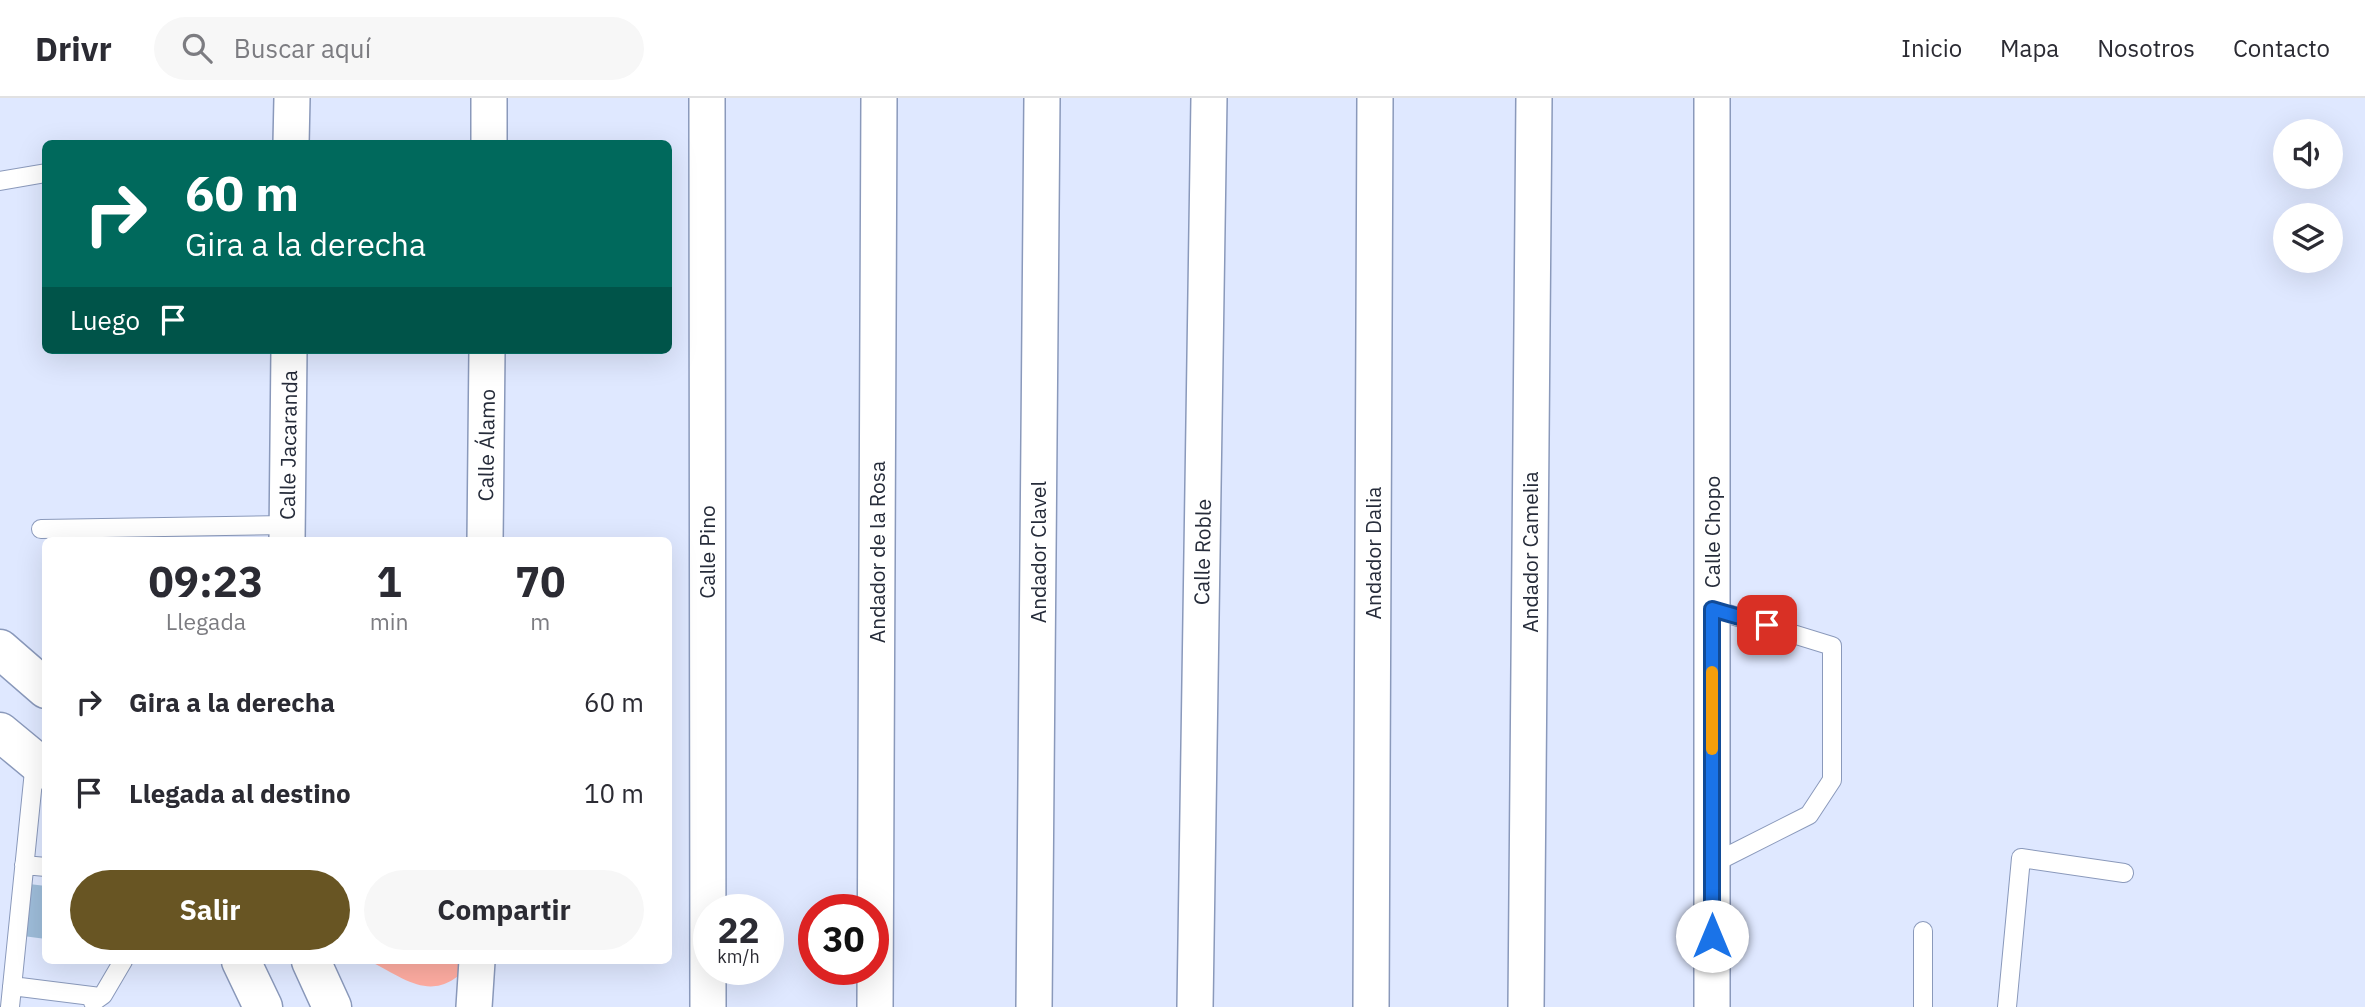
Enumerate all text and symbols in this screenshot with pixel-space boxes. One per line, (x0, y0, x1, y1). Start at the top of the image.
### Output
search box (154, 17, 644, 80)
text: Drivr (35, 27, 112, 70)
icon: search (178, 29, 216, 67)
text: Buscar aquí (234, 31, 371, 65)
text: Inicio (1901, 32, 1962, 64)
text: Mapa (2000, 32, 2059, 64)
text: Nosotros (2097, 32, 2195, 64)
text: Contacto (2233, 32, 2330, 64)
map controls (2273, 119, 2343, 273)
button: sound (2273, 119, 2343, 189)
text: 60 m (185, 161, 299, 224)
icon: right (70, 168, 161, 259)
button: layers (2273, 203, 2343, 273)
text: Gira a la derecha (185, 223, 426, 265)
icon: arrive (154, 301, 192, 339)
text: Luego (70, 303, 140, 337)
street label: Calle Jacaranda (273, 370, 303, 520)
street label: Calle Álamo (471, 388, 501, 502)
street label: Andador de la Rosa (863, 461, 891, 643)
street label: Andador Camelia (1516, 471, 1544, 633)
street label: Calle Chopo (1698, 476, 1726, 588)
street label: Andador Clavel (1024, 480, 1052, 623)
street label: Andador Dalia (1359, 487, 1387, 619)
street label: Calle Roble (1187, 499, 1217, 605)
street label: Calle Pino (693, 505, 721, 599)
text: 09:23 (149, 554, 263, 609)
text: 1 (377, 554, 402, 609)
text: 70 (515, 554, 565, 609)
pin (1737, 595, 1797, 655)
text: Llegada (166, 606, 246, 636)
text: min (370, 606, 409, 636)
text: m (530, 606, 550, 636)
icon: arrive (1748, 606, 1786, 644)
icon: right (70, 683, 108, 721)
text: Gira a la derecha (129, 685, 335, 719)
text: 60 m (584, 685, 644, 719)
icon: arrive (70, 774, 108, 812)
text: Llegada al destino (129, 776, 351, 810)
text: 10 m (584, 776, 644, 810)
button: Salir (70, 870, 350, 950)
button: Compartir (364, 870, 644, 950)
speed limit sign: 30 (798, 894, 889, 985)
position arrow (1675, 899, 1749, 973)
text: 22 (717, 907, 760, 953)
text: km/h (717, 945, 760, 968)

